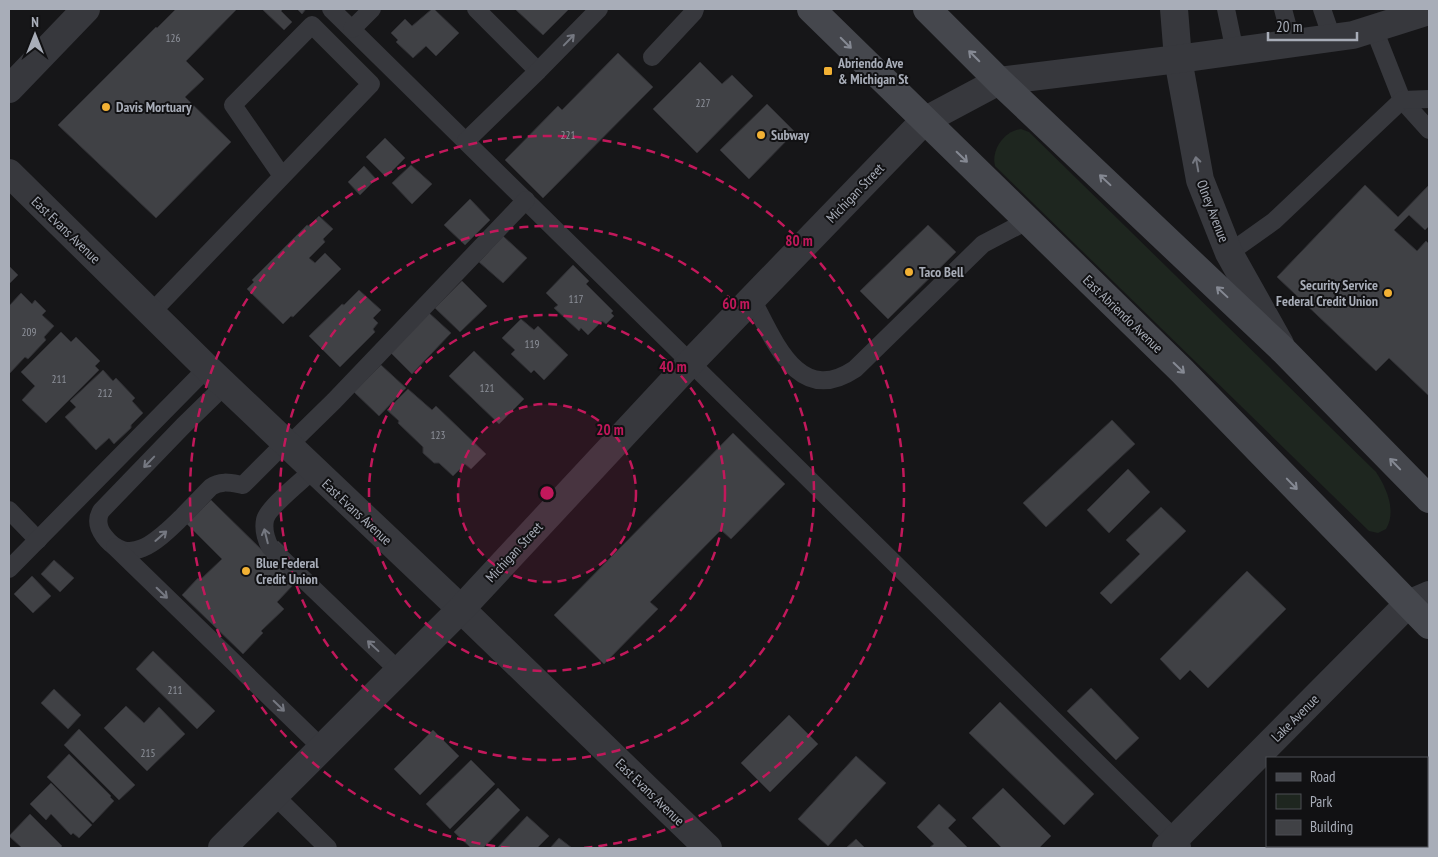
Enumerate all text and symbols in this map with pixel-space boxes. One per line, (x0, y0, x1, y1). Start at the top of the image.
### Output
north arrow (10, 10, 60, 60)
scale bar (1268, 10, 1357, 42)
text: N (31, 13, 39, 31)
text: 20 m (1276, 17, 1302, 36)
house number: 126 (166, 31, 180, 45)
one-way arrow (563, 34, 575, 46)
one-way arrow (839, 37, 852, 49)
one-way arrow (968, 50, 981, 62)
place label: Abriendo Ave & Michigan St (837, 54, 908, 88)
marker: Abriendo Ave & Michigan St (822, 65, 834, 77)
house number: 227 (696, 96, 710, 110)
place label: Davis Mortuary (116, 98, 192, 116)
marker: Davis Mortuary (100, 101, 112, 113)
place label: Subway (771, 126, 810, 144)
house number: 221 (561, 128, 575, 142)
marker: Subway (755, 129, 767, 141)
one-way arrow (955, 151, 968, 163)
one-way arrow (1191, 156, 1201, 172)
street label: Michigan Street (822, 159, 888, 227)
one-way arrow (1098, 174, 1111, 186)
street label: Olney Avenue (1193, 177, 1233, 245)
street label: East Evans Avenue (28, 193, 104, 268)
text: 80 m (785, 231, 813, 250)
place label: Taco Bell (919, 263, 964, 281)
marker: Taco Bell (903, 266, 915, 278)
street label: East Abriendo Avenue (1079, 271, 1167, 357)
place label: Security Service Federal Credit Union (1276, 276, 1378, 310)
one-way arrow (1216, 286, 1229, 298)
marker: Security Service Federal Credit Union (1382, 287, 1394, 299)
house number: 117 (569, 292, 583, 306)
text: 60 m (722, 294, 750, 313)
house number: 209 (22, 325, 36, 339)
house number: 119 (525, 337, 539, 351)
text: 40 m (659, 357, 687, 376)
one-way arrow (1172, 361, 1184, 373)
house number: 211 (52, 372, 66, 386)
house number: 121 (480, 381, 494, 395)
house number: 212 (98, 386, 112, 400)
text: 20 m (596, 420, 624, 439)
house number: 123 (431, 428, 445, 442)
one-way arrow (143, 455, 155, 468)
one-way arrow (1389, 458, 1401, 470)
street label: East Evans Avenue (318, 475, 396, 549)
one-way arrow (1286, 478, 1298, 490)
centre of rings (538, 484, 556, 502)
street label: Michigan Street (482, 518, 547, 586)
one-way arrow (261, 528, 271, 544)
one-way arrow (155, 531, 168, 542)
place label: Blue Federal Credit Union (256, 554, 319, 588)
marker: Blue Federal Credit Union (240, 565, 252, 577)
one-way arrow (156, 587, 169, 599)
one-way arrow (366, 640, 379, 652)
house number: 211 (168, 683, 182, 697)
street label: Lake Avenue (1267, 690, 1323, 746)
one-way arrow (273, 700, 285, 712)
house number: 215 (141, 746, 155, 760)
street label: East Evans Avenue (612, 755, 688, 830)
legend (1266, 757, 1428, 847)
text: Road (1310, 767, 1336, 786)
text: Park (1310, 792, 1332, 811)
text: Building (1310, 817, 1353, 836)

